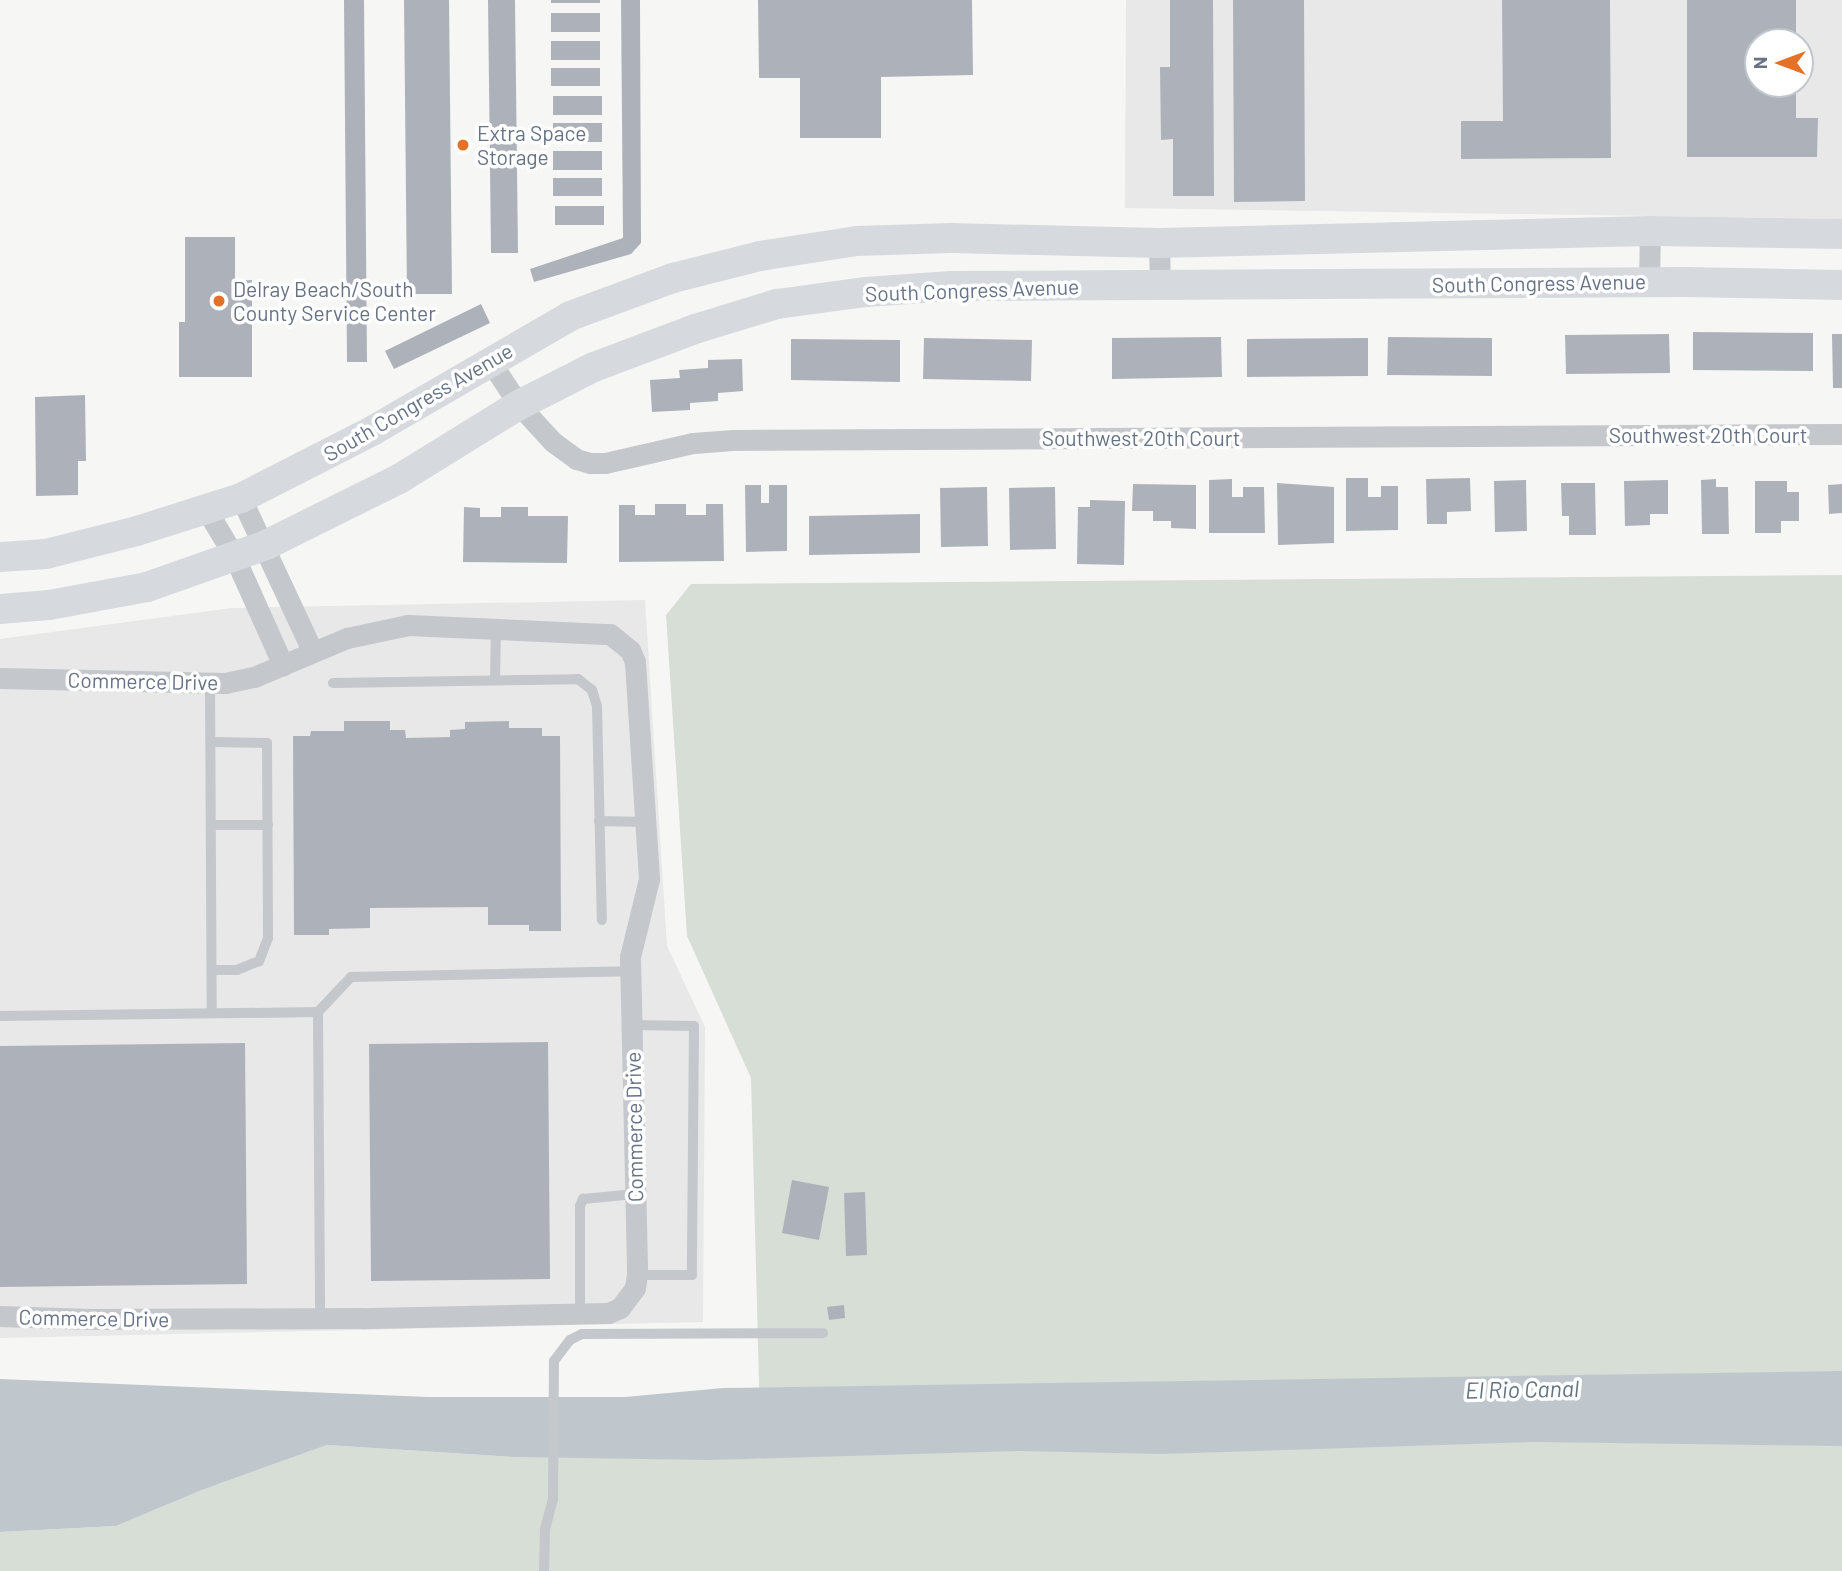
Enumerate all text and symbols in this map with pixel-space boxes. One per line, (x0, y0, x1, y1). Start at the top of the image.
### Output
north arrow (1744, 28, 1814, 98)
text: N (1748, 57, 1771, 69)
place label: Extra Space Storage (477, 120, 587, 170)
marker: Extra Space Storage (455, 137, 471, 153)
street label: South Congress Avenue (1432, 269, 1646, 297)
street label: South Congress Avenue (865, 274, 1079, 306)
place label: Delray Beach/South County Service Center (233, 276, 436, 326)
marker: Delray Beach/South County Service Center (211, 293, 227, 309)
street label: South Congress Avenue (319, 338, 517, 466)
street label: Southwest 20th Court (1609, 422, 1807, 448)
street label: Southwest 20th Court (1042, 425, 1240, 451)
street label: Commerce Drive (68, 667, 218, 695)
street label: Commerce Drive (620, 1052, 648, 1202)
street label: Commerce Drive (19, 1304, 169, 1332)
water label: El Rio Canal (1465, 1374, 1579, 1404)

